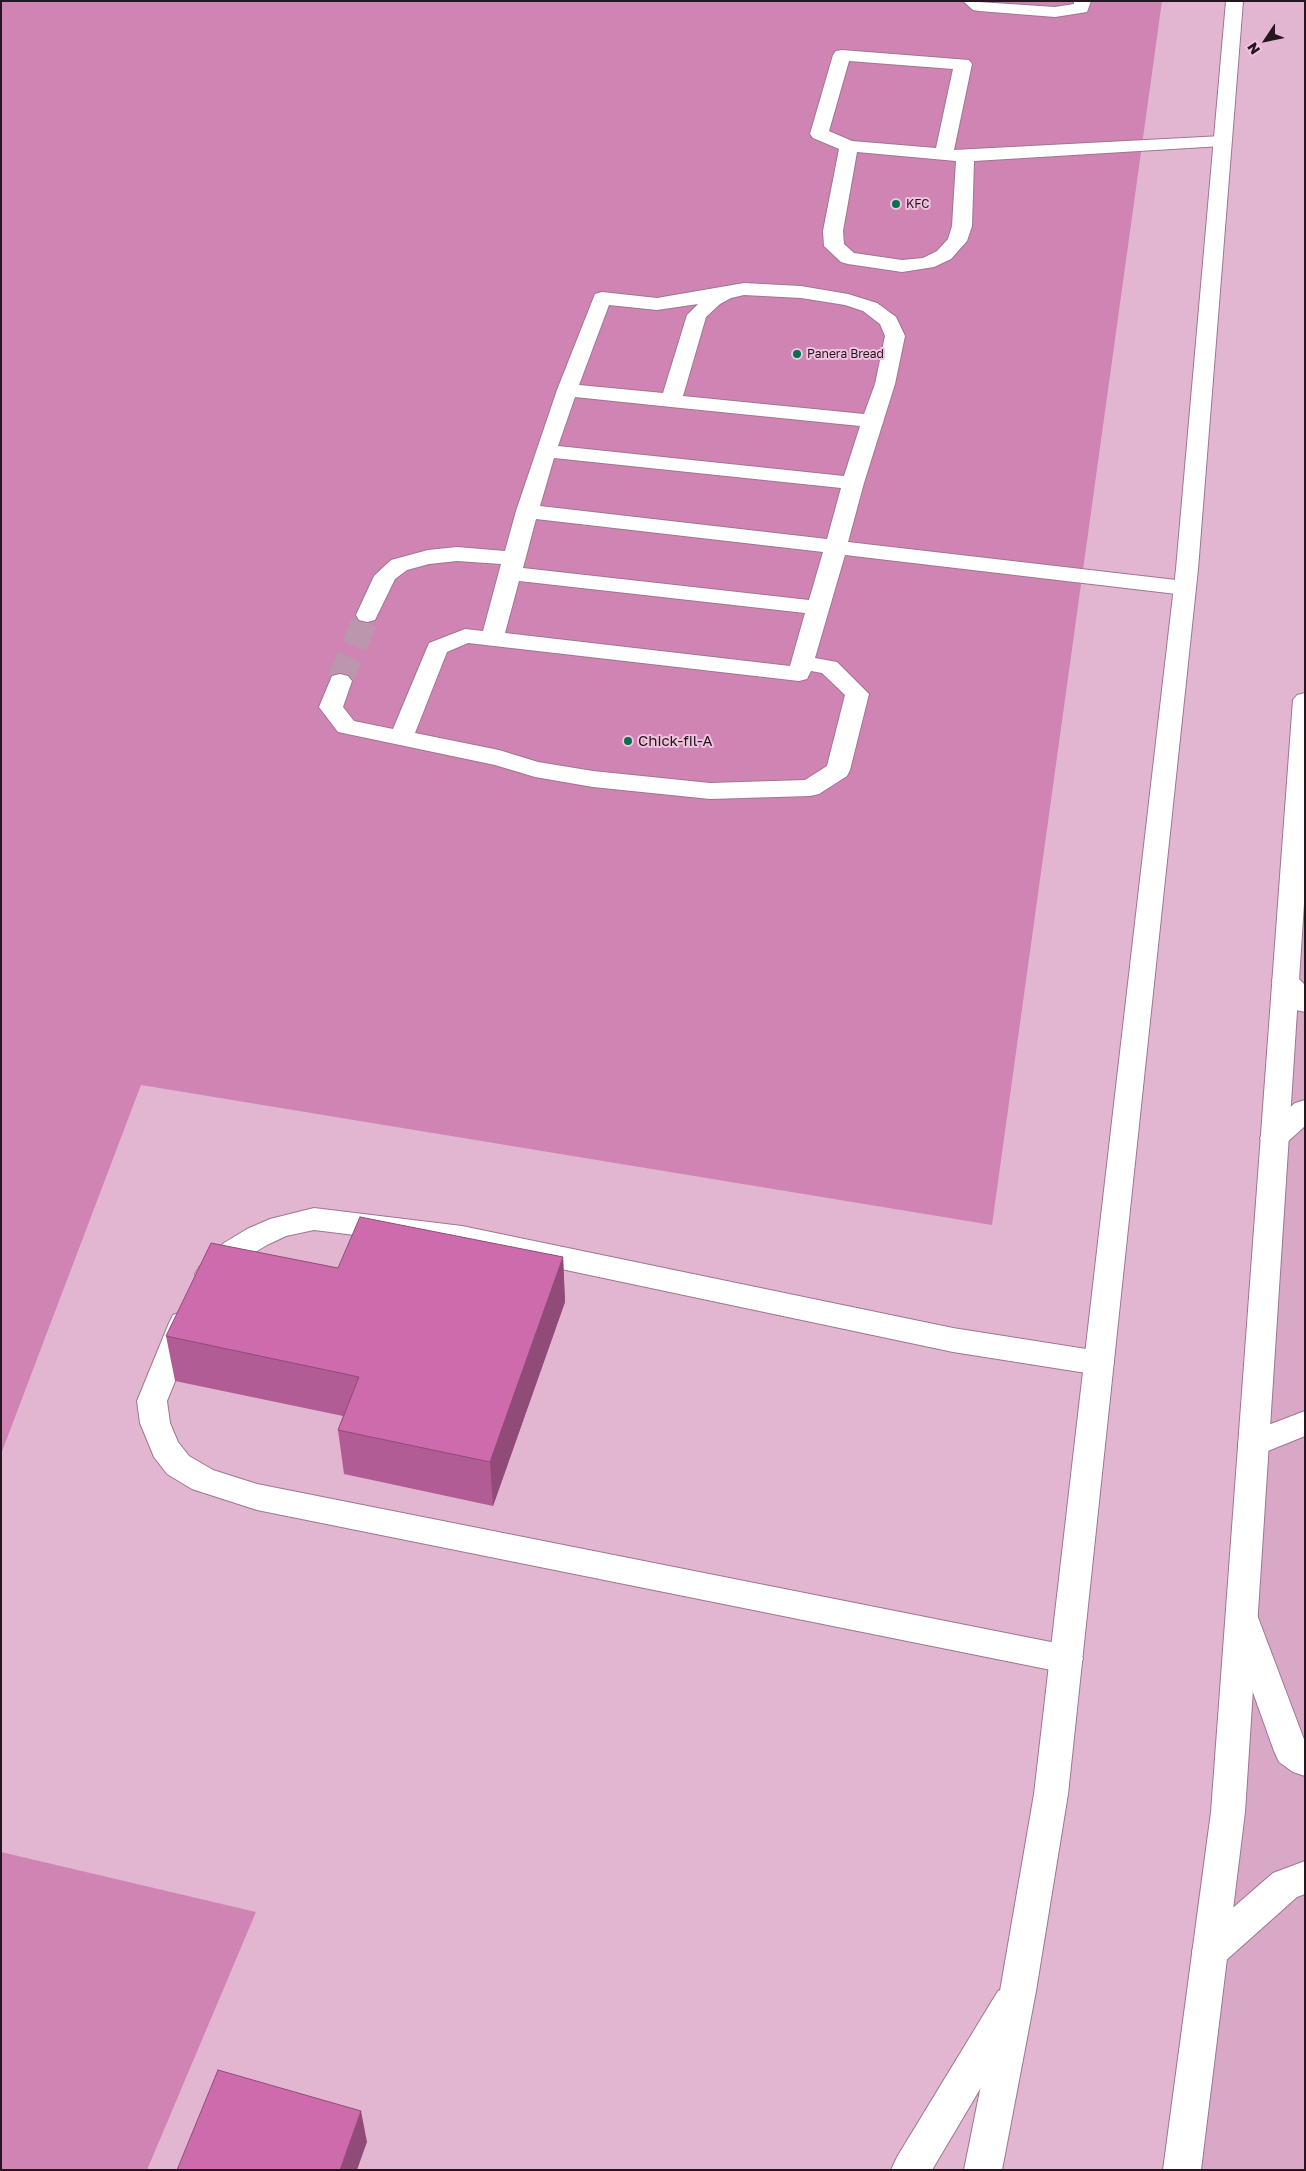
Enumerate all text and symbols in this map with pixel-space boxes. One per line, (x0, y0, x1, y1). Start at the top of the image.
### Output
north arrow (1241, 15, 1291, 65)
text: N (1243, 40, 1263, 58)
place label: KFC (906, 197, 930, 211)
marker: KFC (890, 198, 902, 210)
place label: Panera Bread (807, 347, 884, 361)
marker: Panera Bread (791, 348, 803, 360)
place label: Chick-fil-A (638, 732, 713, 750)
marker: Chick-fil-A (622, 735, 634, 747)

